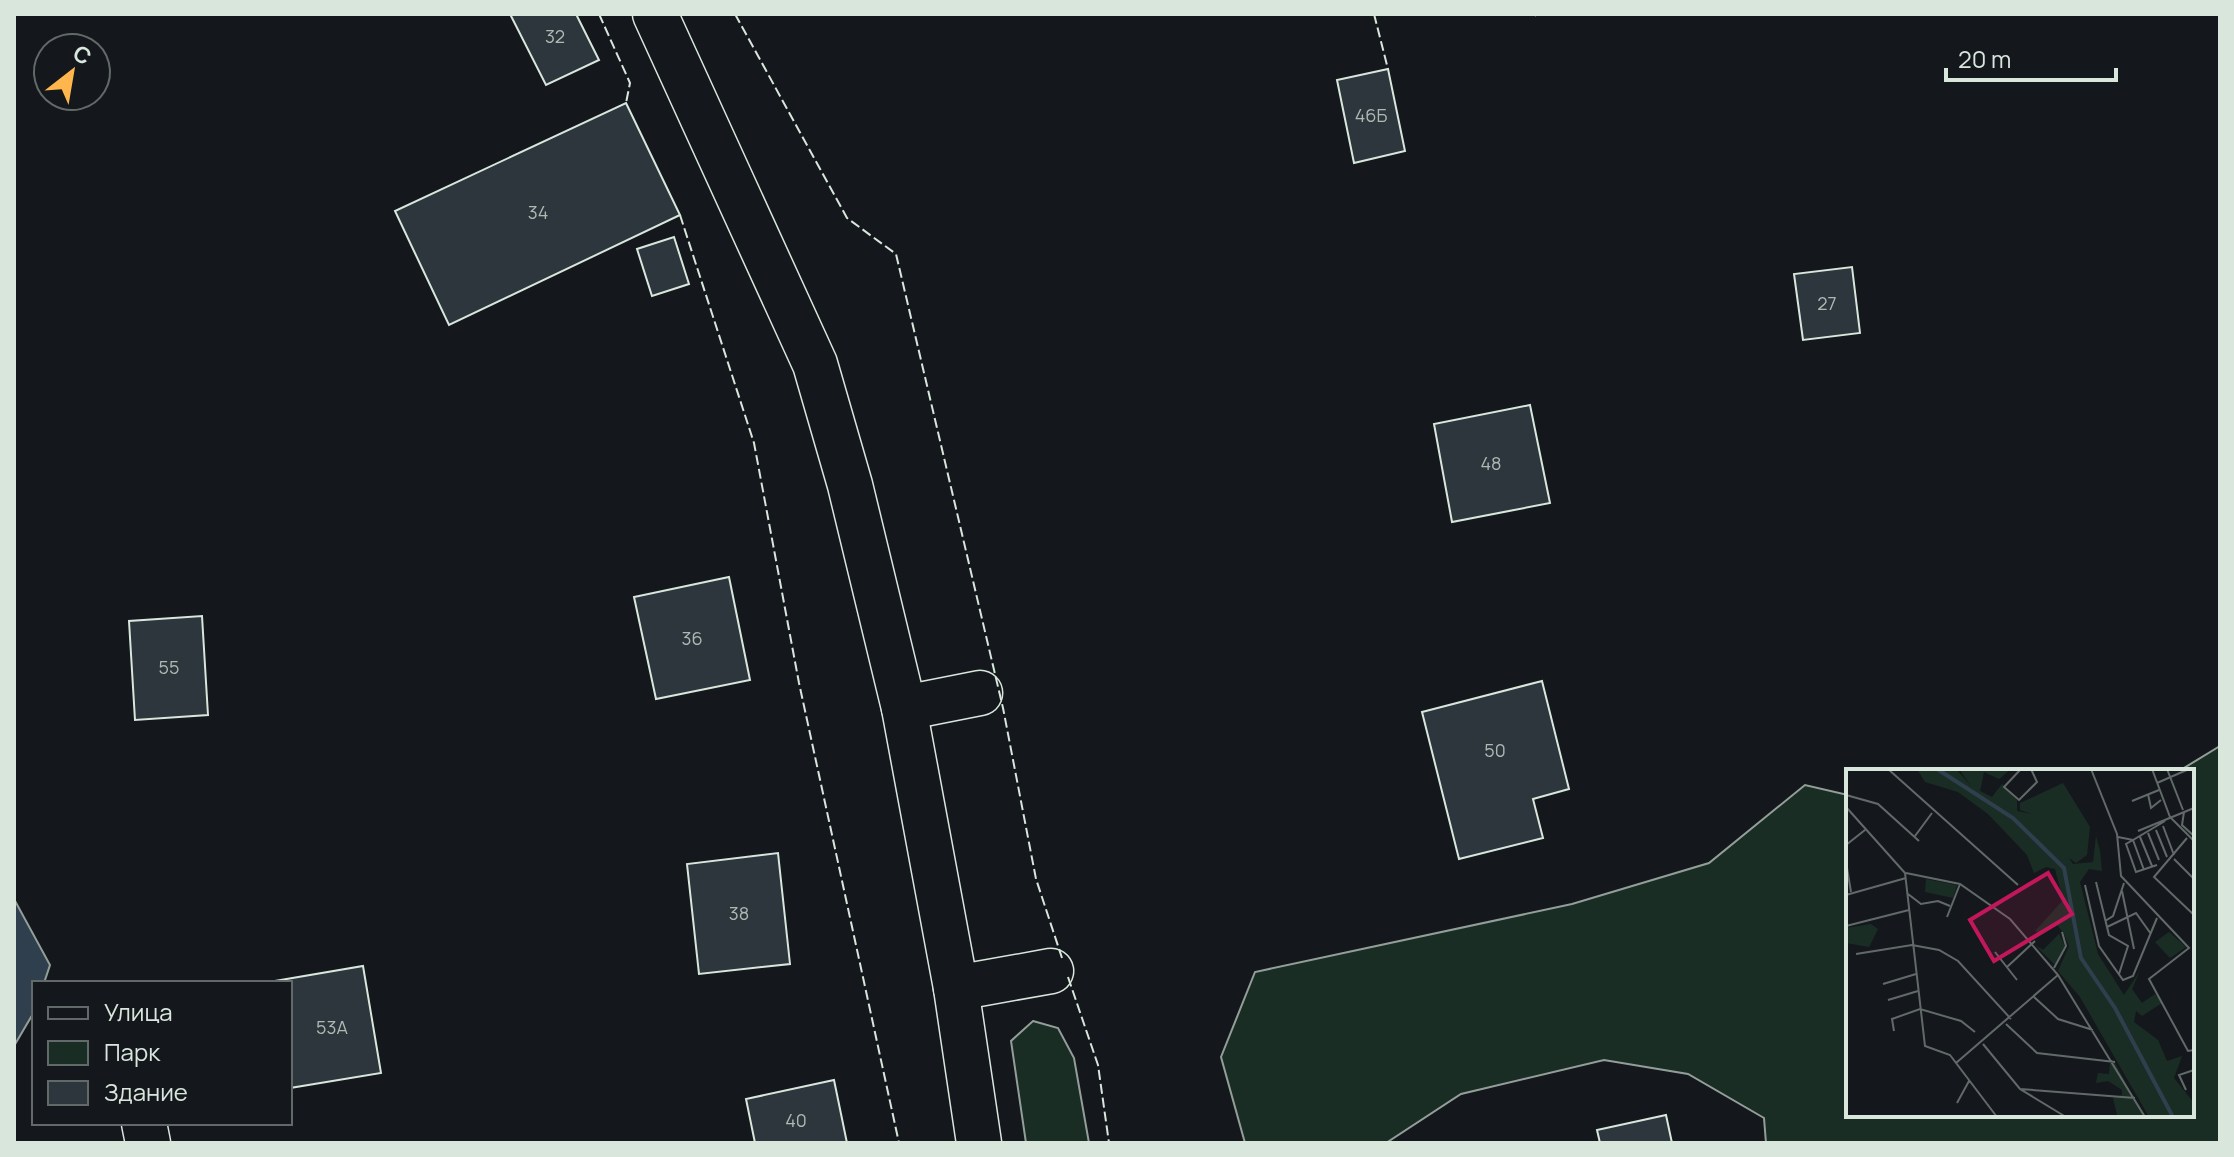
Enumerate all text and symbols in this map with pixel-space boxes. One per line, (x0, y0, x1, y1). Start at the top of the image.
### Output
house number: 32 (545, 24, 565, 48)
north arrow (32, 32, 112, 112)
scale bar (1946, 32, 2116, 82)
text: С (68, 38, 97, 72)
text: 20 m (1958, 42, 2011, 75)
house number: 46Б (1355, 103, 1387, 127)
house number: 34 (528, 200, 548, 224)
house number: 27 (1817, 291, 1837, 315)
house number: 48 (1480, 451, 1502, 475)
house number: 36 (681, 626, 703, 650)
house number: 55 (159, 655, 179, 679)
house number: 50 (1484, 738, 1506, 762)
inset map (1846, 769, 2194, 1117)
house number: 38 (729, 901, 749, 925)
legend (32, 981, 292, 1125)
text: Улица (104, 995, 173, 1028)
house number: 53А (316, 1015, 348, 1039)
text: Парк (104, 1035, 161, 1068)
text: Здание (104, 1075, 188, 1108)
house number: 40 (785, 1108, 807, 1132)

